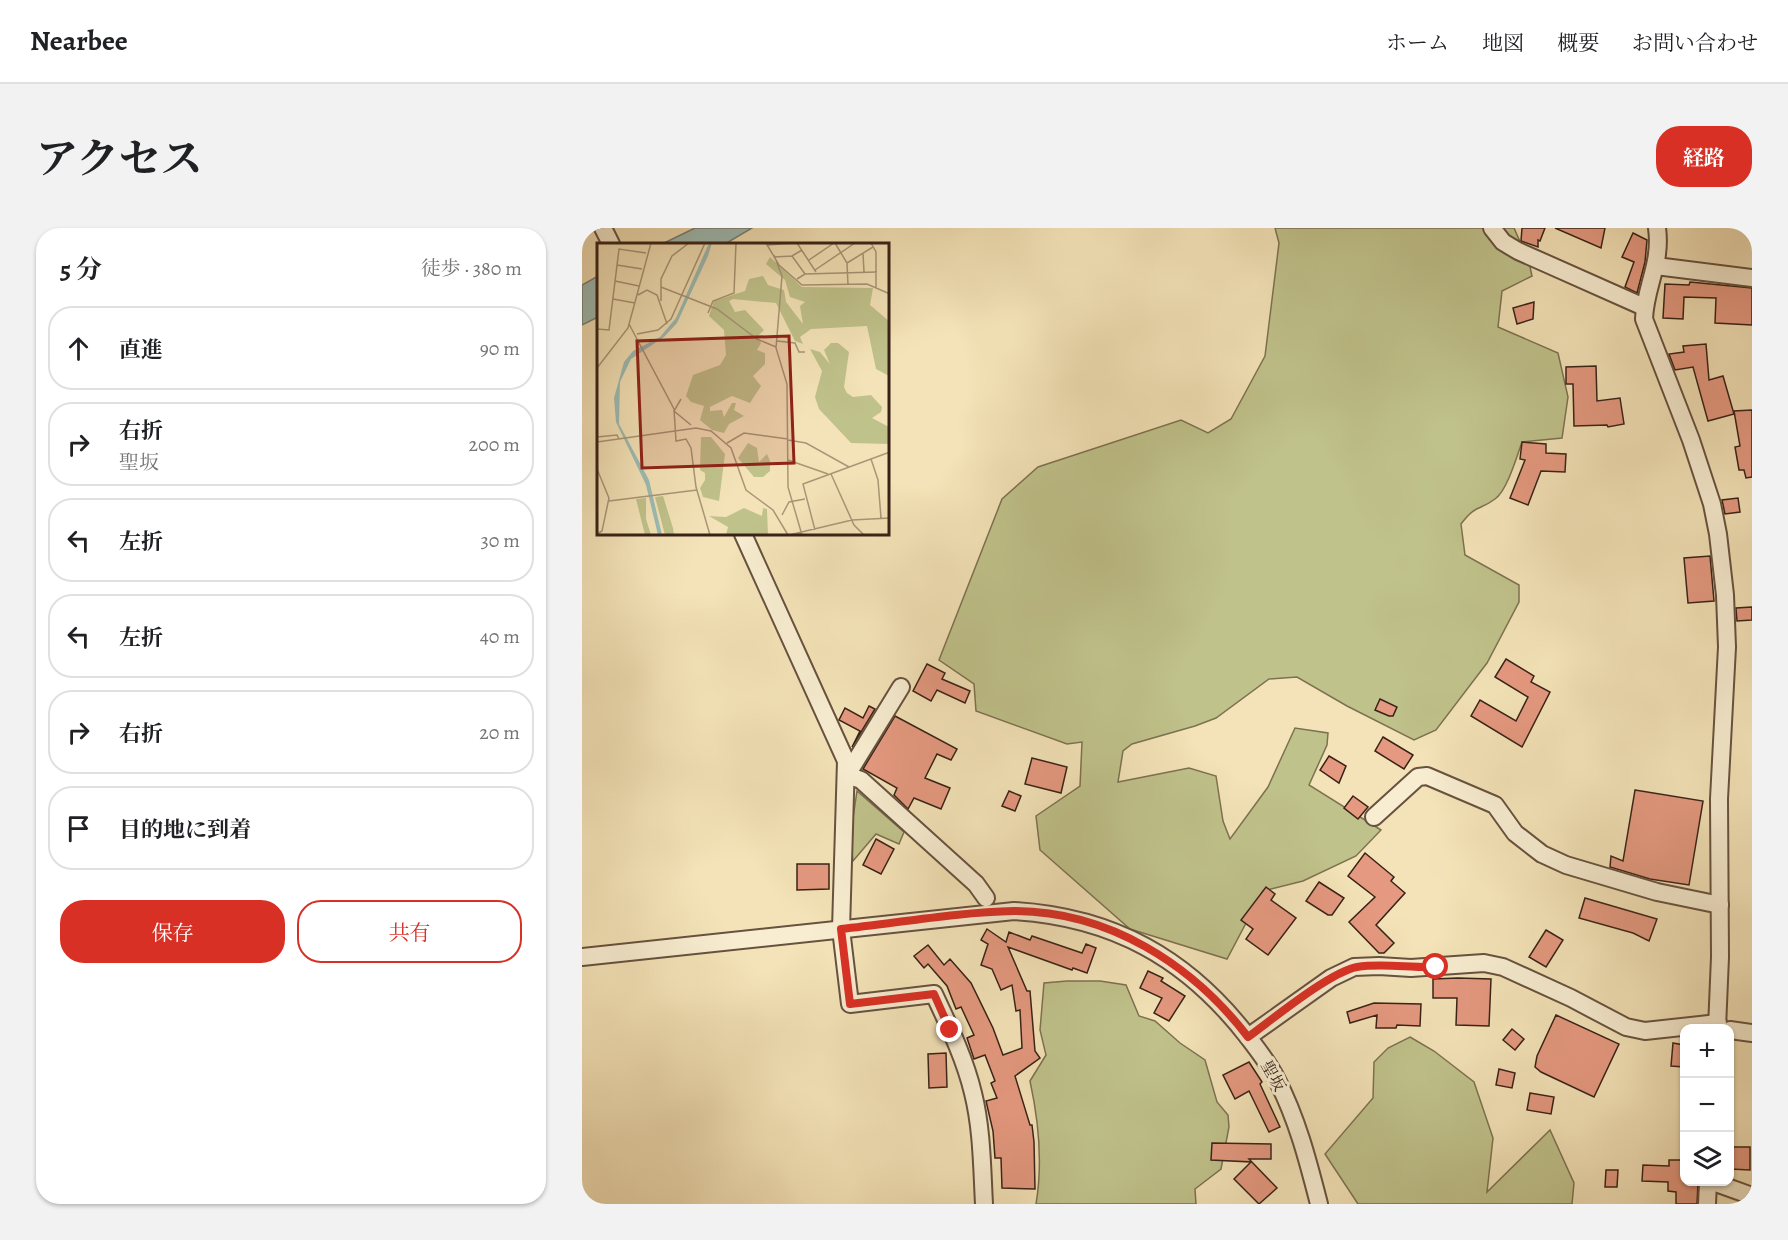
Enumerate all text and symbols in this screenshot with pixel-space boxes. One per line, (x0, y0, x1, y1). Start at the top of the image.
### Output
text: Nearbee (30, 22, 128, 60)
text: ホーム (1386, 29, 1449, 57)
text: 地図 (1482, 29, 1524, 57)
text: 概要 (1557, 29, 1599, 57)
text: お問い合わせ (1632, 29, 1758, 57)
button: 経路 (1656, 126, 1752, 187)
text: アクセス (36, 130, 203, 187)
inset map (597, 243, 890, 536)
text: 5 分 (60, 252, 102, 287)
text: 徒歩 · 380 m (421, 255, 522, 282)
icon: ahead (62, 332, 95, 365)
text: 直進 (119, 335, 163, 365)
text: 90 m (480, 335, 520, 362)
text: 右折 (119, 416, 163, 446)
icon: right (62, 428, 95, 461)
text: 200 m (469, 431, 520, 458)
text: 聖坂 (119, 449, 159, 476)
icon: left (62, 524, 95, 557)
text: 左折 (119, 527, 163, 557)
text: 30 m (480, 527, 520, 554)
icon: left (62, 620, 95, 653)
text: 左折 (119, 623, 163, 653)
text: 40 m (480, 623, 520, 650)
icon: right (62, 716, 95, 749)
text: 右折 (119, 719, 163, 749)
text: 20 m (479, 719, 520, 746)
icon: arrive (62, 812, 95, 845)
text: 目的地に到着 (119, 815, 251, 845)
button: 保存 (60, 900, 285, 963)
button: 共有 (297, 900, 522, 963)
route start (1422, 953, 1448, 979)
route end (936, 1016, 962, 1042)
map controls (1680, 1024, 1734, 1186)
button: + (1680, 1024, 1734, 1078)
street label: 聖坂 (1256, 1057, 1290, 1095)
button: − (1680, 1078, 1734, 1132)
button: layers (1680, 1132, 1734, 1186)

